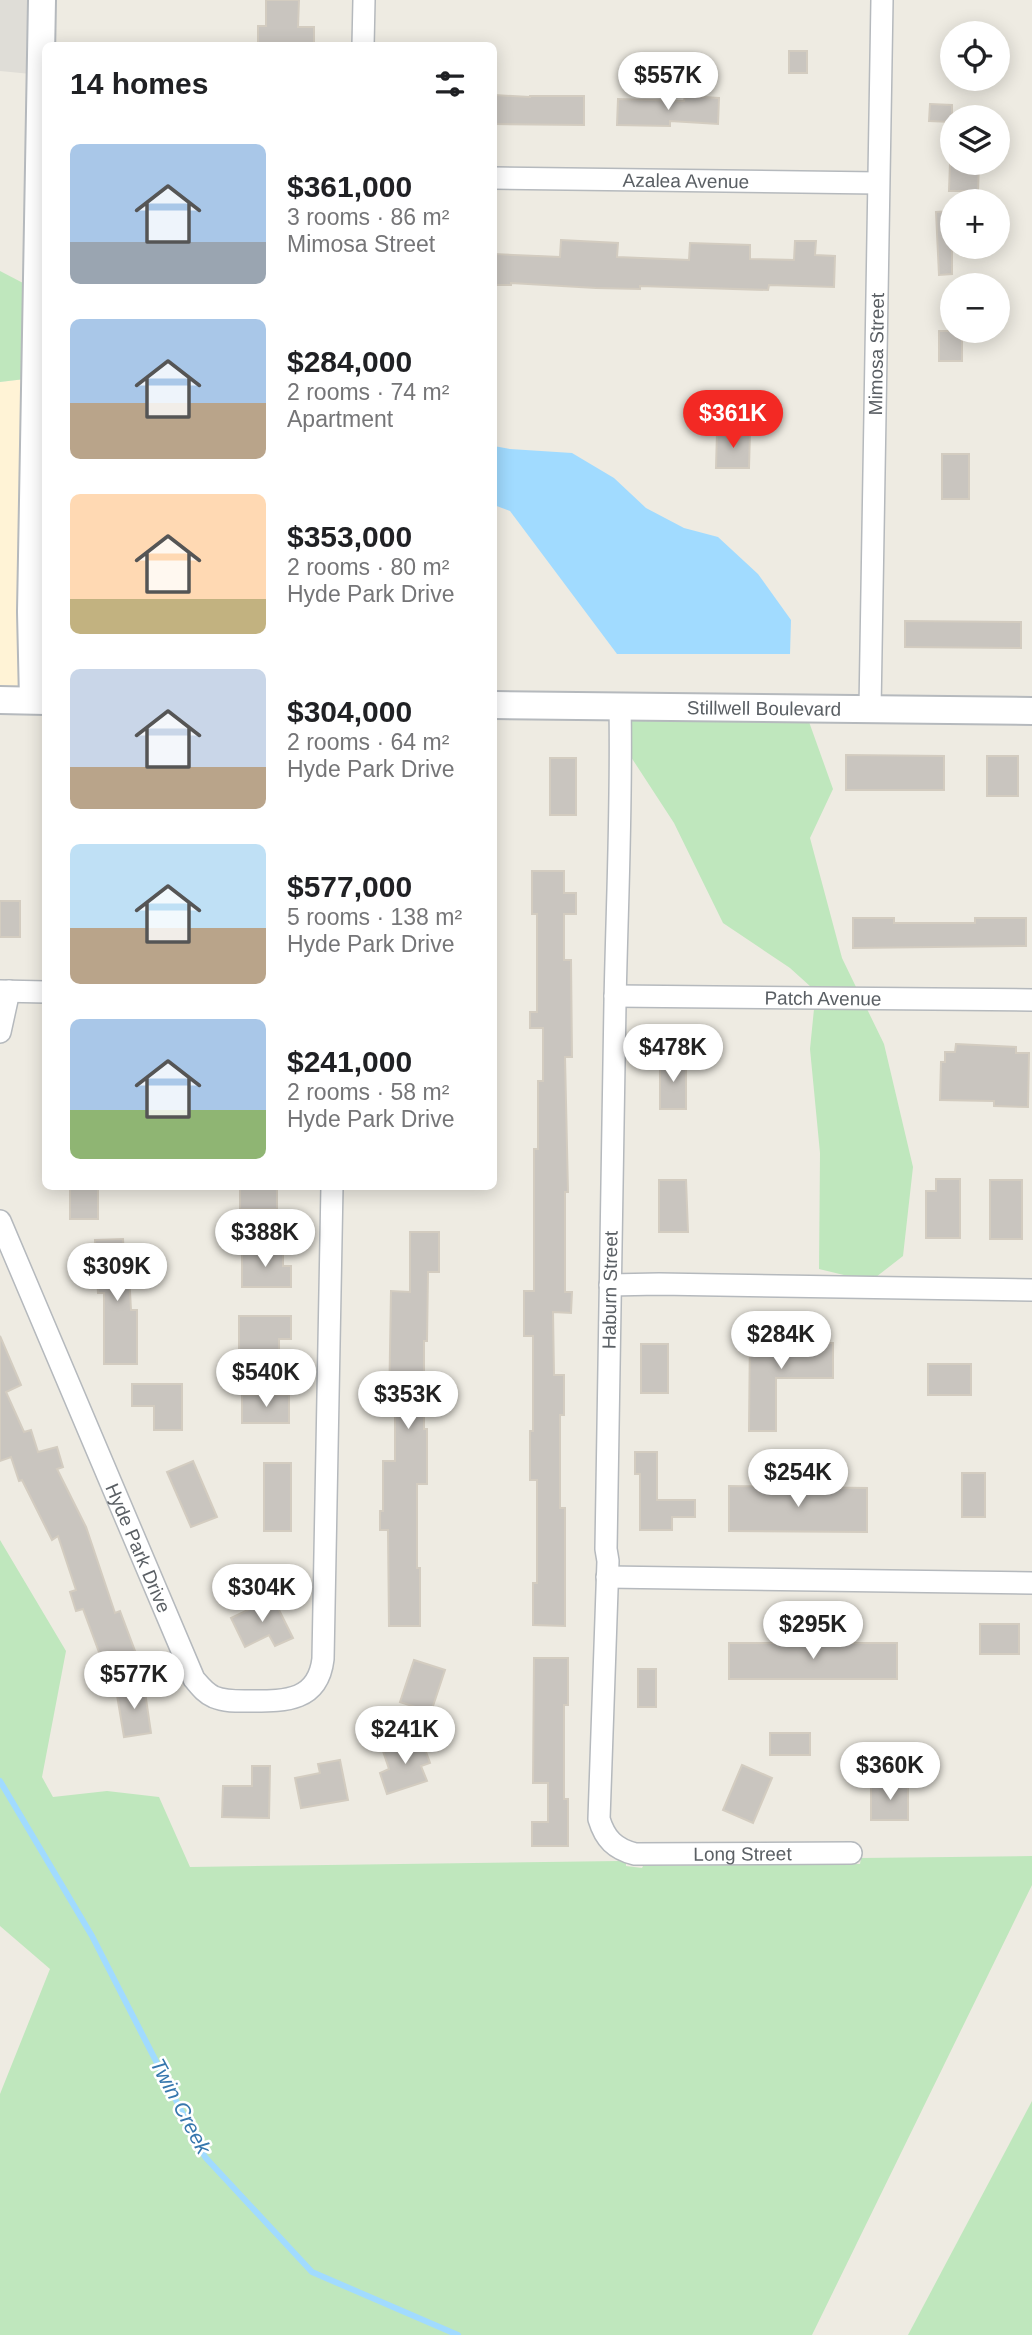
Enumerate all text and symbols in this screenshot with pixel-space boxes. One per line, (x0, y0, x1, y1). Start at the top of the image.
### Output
map controls (940, 21, 1010, 343)
button: locate (940, 21, 1010, 91)
pin: $557K (619, 52, 717, 112)
text: $557K (634, 62, 702, 88)
icon: filters (431, 65, 469, 103)
text: 14 homes (70, 67, 208, 100)
button: layers (940, 105, 1010, 175)
street label: Azalea Avenue (623, 169, 749, 192)
text: $361,000 (287, 170, 412, 203)
icon: home (126, 172, 210, 256)
button: + (940, 189, 1010, 259)
text: 3 rooms · 86 m² (287, 204, 449, 230)
text: Mimosa Street (287, 231, 435, 257)
button: − (940, 273, 1010, 343)
street label: Mimosa Street (864, 292, 888, 416)
text: $284,000 (287, 345, 412, 378)
icon: home (126, 347, 210, 431)
text: 2 rooms · 74 m² (287, 379, 449, 405)
pin: $361K (684, 391, 782, 450)
text: $361K (699, 400, 767, 426)
text: Apartment (287, 406, 393, 432)
text: $353,000 (287, 520, 412, 553)
icon: home (126, 522, 210, 606)
text: 2 rooms · 80 m² (287, 554, 449, 580)
text: Hyde Park Drive (287, 581, 454, 607)
text: $304,000 (287, 695, 412, 728)
icon: home (126, 697, 210, 781)
street label: Stillwell Boulevard (687, 697, 841, 719)
text: 2 rooms · 64 m² (287, 729, 449, 755)
text: Hyde Park Drive (287, 756, 454, 782)
text: $577,000 (287, 870, 412, 903)
icon: home (126, 872, 210, 956)
text: 5 rooms · 138 m² (287, 904, 462, 930)
text: Hyde Park Drive (287, 931, 454, 957)
street label: Patch Avenue (764, 987, 882, 1009)
pin: $478K (624, 1024, 722, 1084)
text: $478K (639, 1034, 707, 1060)
text: $241,000 (287, 1045, 412, 1078)
icon: home (126, 1047, 210, 1131)
text: 2 rooms · 58 m² (287, 1079, 449, 1105)
text: Hyde Park Drive (287, 1106, 454, 1132)
pin: $388K (216, 1210, 314, 1269)
text: $388K (231, 1219, 299, 1245)
street label: Haburn Street (598, 1230, 622, 1349)
pin: $309K (68, 1244, 166, 1303)
text: $309K (83, 1253, 151, 1279)
pin: $284K (732, 1312, 830, 1371)
text: $284K (747, 1321, 815, 1347)
pin: $540K (217, 1350, 315, 1409)
text: $540K (232, 1359, 300, 1385)
pin: $353K (359, 1372, 457, 1431)
text: $353K (374, 1381, 442, 1407)
pin: $254K (749, 1450, 847, 1509)
text: $254K (764, 1459, 832, 1485)
street label: Hyde Park Drive (102, 1480, 175, 1616)
pin: $304K (213, 1564, 311, 1624)
text: $304K (228, 1574, 296, 1600)
pin: $295K (764, 1602, 862, 1661)
text: $295K (779, 1611, 847, 1637)
pin: $577K (85, 1652, 183, 1711)
text: $577K (100, 1661, 168, 1687)
pin: $241K (356, 1706, 454, 1766)
text: $241K (371, 1716, 439, 1742)
pin: $360K (841, 1742, 939, 1802)
text: $360K (856, 1752, 924, 1778)
street label: Long Street (693, 1843, 792, 1864)
water label: Twin Creek (146, 2054, 216, 2159)

